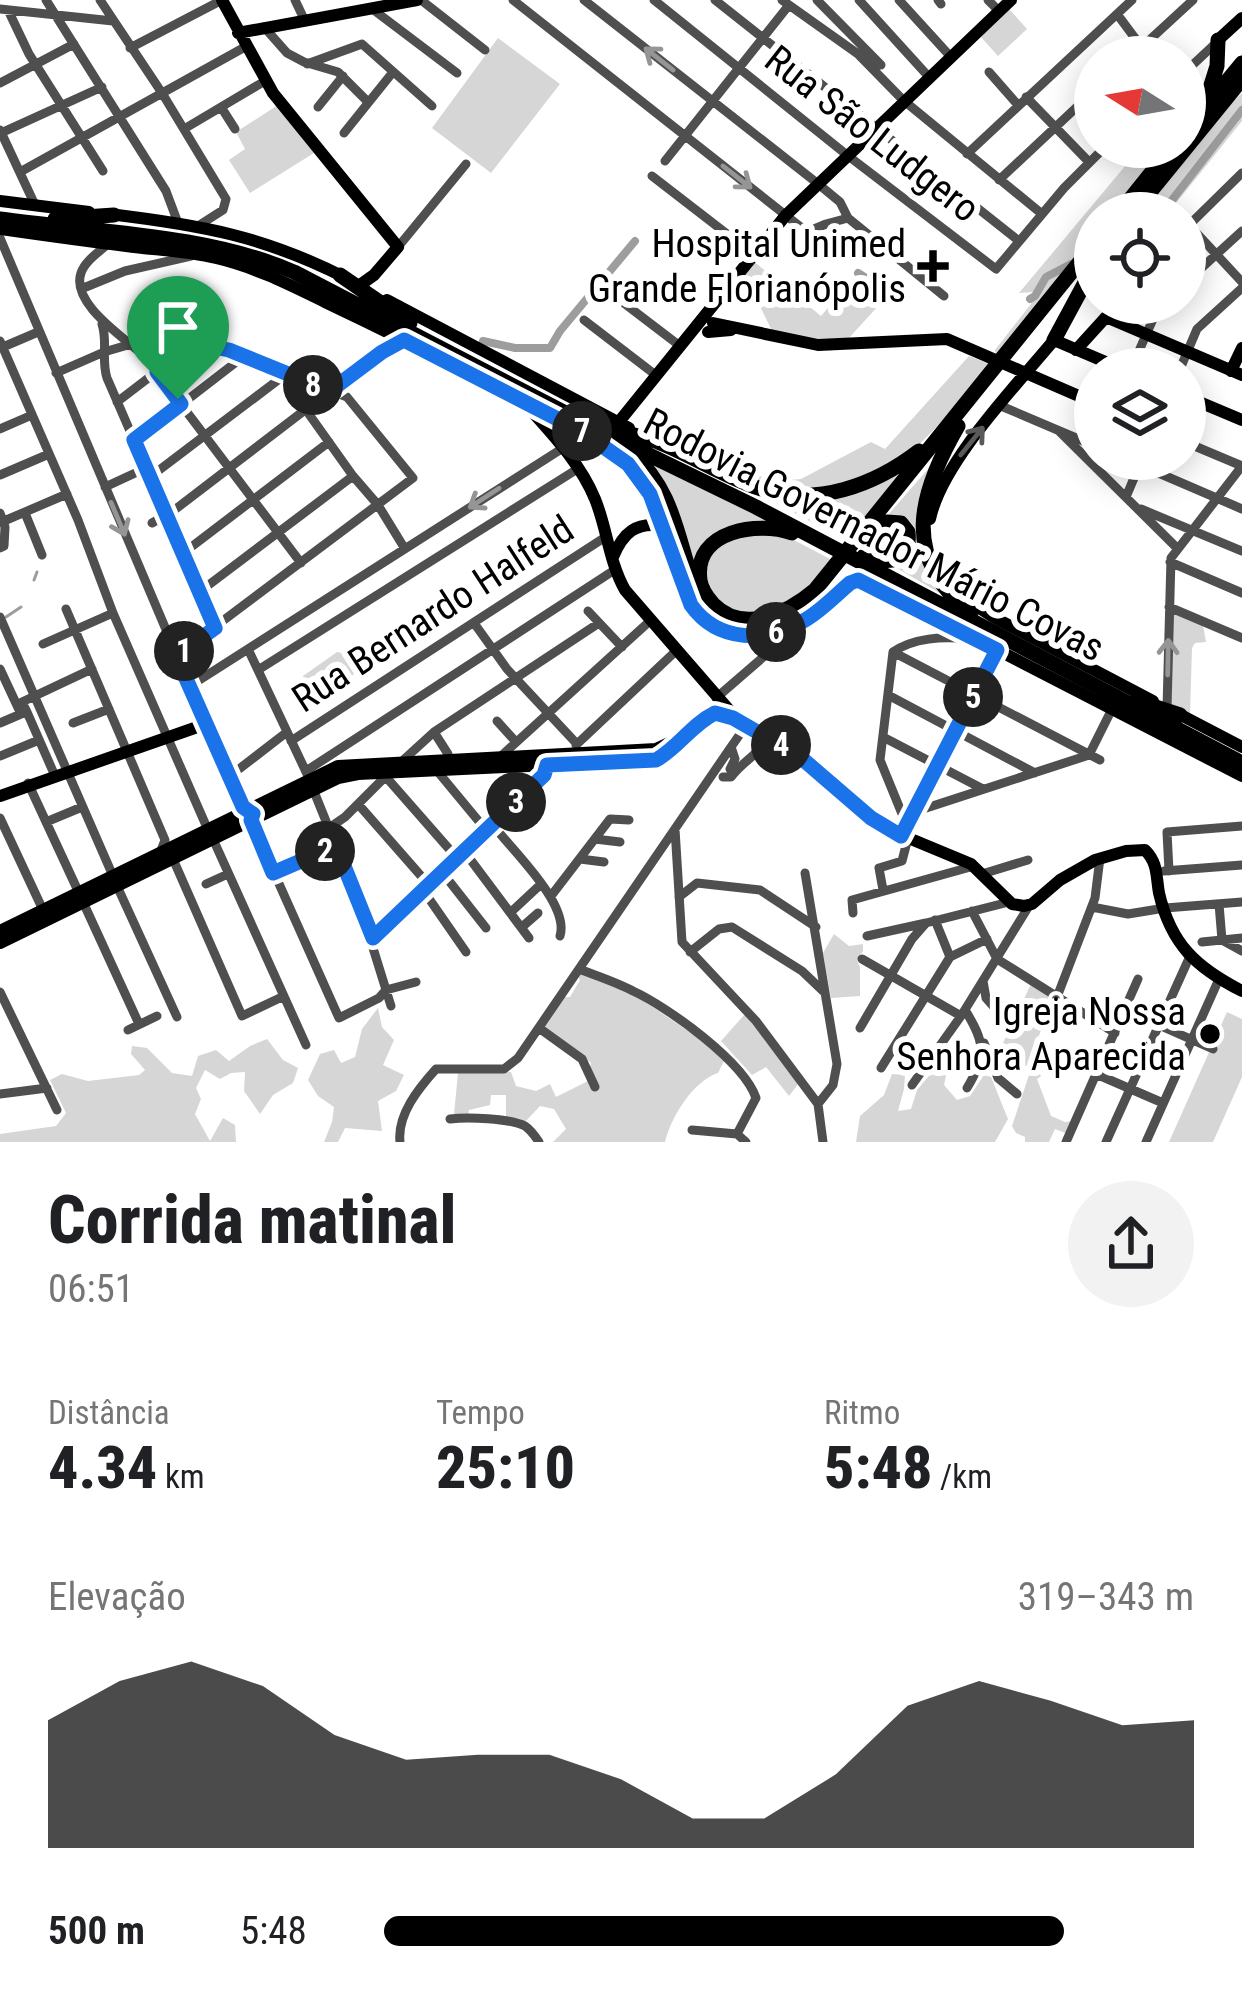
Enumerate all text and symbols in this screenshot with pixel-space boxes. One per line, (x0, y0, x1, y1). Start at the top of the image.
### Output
street label: Rua São Ludgero (756, 36, 988, 232)
north arrow (1074, 36, 1206, 168)
map controls (1074, 36, 1206, 480)
one-way arrow (644, 46, 676, 73)
one-way arrow (721, 163, 753, 190)
button: locate (1074, 192, 1206, 324)
place label: Hospital Unimed Grande Florianópolis (588, 221, 906, 312)
marker: Hospital Unimed Grande Florianópolis (917, 250, 949, 282)
pin (127, 276, 229, 399)
icon: arrive (145, 294, 211, 360)
button: layers (1074, 348, 1206, 480)
pin: 8 (283, 355, 343, 415)
text: 8 (305, 365, 321, 404)
street label: Rodovia Governador Mário Covas (636, 399, 1112, 671)
pin: 7 (552, 401, 612, 461)
text: 7 (574, 411, 590, 450)
one-way arrow (958, 426, 985, 458)
one-way arrow (468, 486, 502, 511)
one-way arrow (109, 500, 131, 536)
street label: Rua Bernardo Halfeld (284, 506, 582, 722)
pin: 6 (746, 602, 806, 662)
text: 6 (768, 612, 784, 651)
pin: 1 (154, 621, 214, 681)
text: 1 (176, 631, 192, 670)
one-way arrow (1156, 638, 1179, 677)
pin: 5 (943, 667, 1003, 727)
text: 5 (965, 677, 981, 716)
pin: 4 (751, 715, 811, 775)
text: 4 (773, 725, 789, 764)
pin: 3 (486, 772, 546, 832)
text: 3 (508, 782, 524, 821)
pin: 2 (295, 821, 355, 881)
text: 2 (317, 831, 333, 870)
place label: Igreja Nossa Senhora Aparecida (896, 989, 1186, 1080)
marker: Igreja Nossa Senhora Aparecida (1197, 1021, 1223, 1047)
button: share (1068, 1181, 1194, 1307)
text: Corrida matinal (48, 1182, 456, 1259)
text: 06:51 (48, 1266, 134, 1312)
text: Distância (48, 1393, 170, 1432)
text: Tempo (436, 1393, 525, 1432)
text: Ritmo (824, 1393, 900, 1432)
text: 4.34 (48, 1432, 157, 1503)
text: 25:10 (436, 1432, 575, 1503)
text: 5:48 (824, 1432, 932, 1503)
text: km (157, 1457, 205, 1496)
text: /km (932, 1457, 992, 1496)
text: Elevação (48, 1574, 186, 1620)
text: 319–343 m (1018, 1574, 1194, 1620)
text: 500 m (48, 1908, 145, 1954)
text: 5:48 (240, 1908, 307, 1954)

